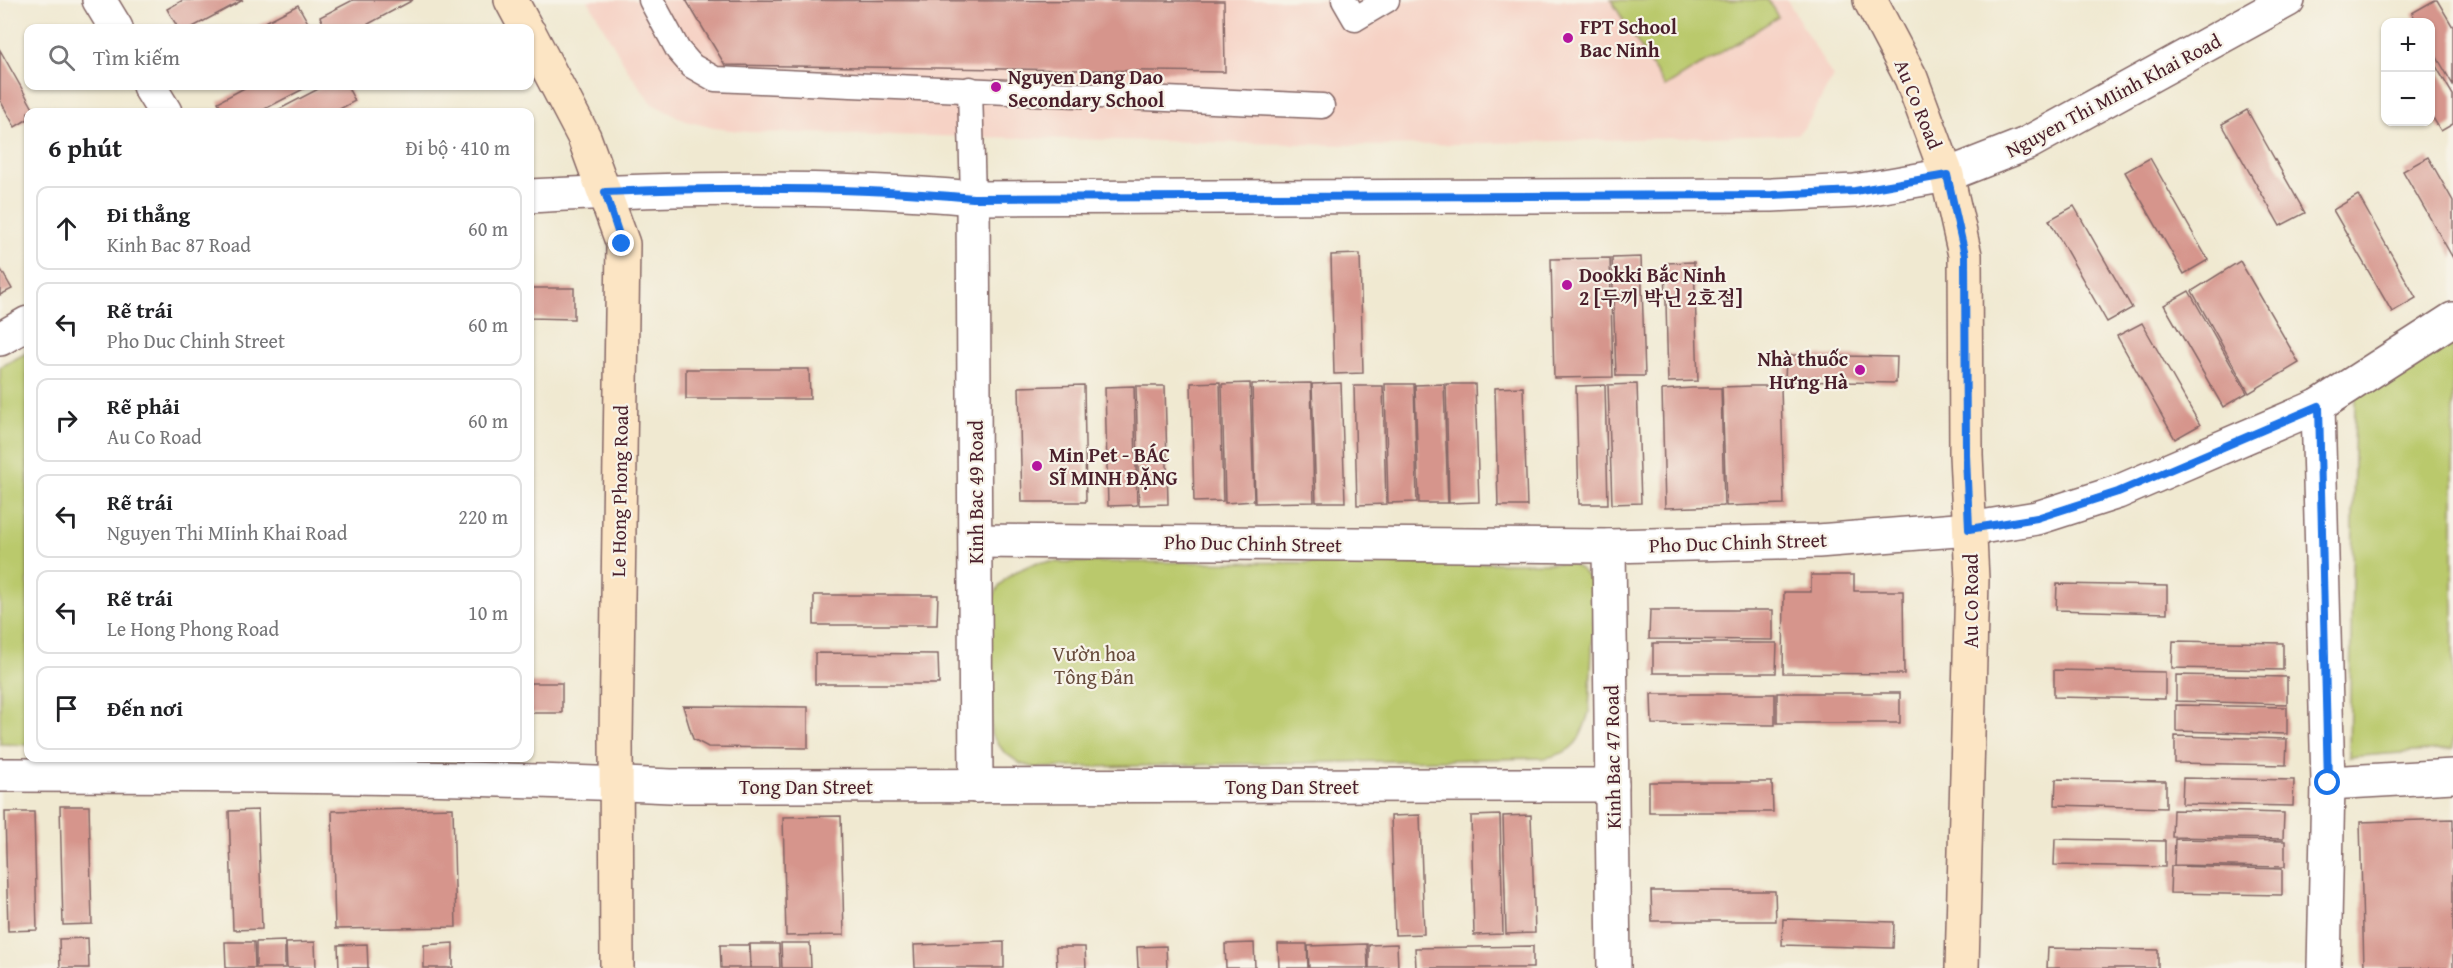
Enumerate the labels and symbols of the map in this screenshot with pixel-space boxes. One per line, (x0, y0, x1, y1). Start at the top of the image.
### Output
place label: FPT School Bac Ninh (1580, 12, 1677, 64)
street label: Nguyen Thi MIinh Khai Road (2000, 26, 2226, 164)
marker: FPT School Bac Ninh (1561, 31, 1575, 45)
street label: Au Co Road (1888, 55, 1950, 154)
place label: Nguyen Dang Dao Secondary School (1008, 62, 1164, 114)
marker: Nguyen Dang Dao Secondary School (989, 80, 1003, 94)
route end (608, 230, 634, 256)
place label: Dookki Bắc Ninh 2 [두끼 박닌 2호점] (1579, 260, 1742, 312)
marker: Dookki Bắc Ninh 2 [두끼 박닌 2호점] (1560, 278, 1574, 292)
place label: Nhà thuốc Hưng Hà (1757, 344, 1849, 396)
marker: Nhà thuốc Hưng Hà (1853, 363, 1867, 377)
street label: Le Hong Phong Road (603, 404, 635, 577)
street label: Kinh Bac 49 Road (961, 420, 990, 564)
place label: Min Pet - BÁC SĨ MINH ĐẶNG (1049, 440, 1178, 492)
marker: Min Pet - BÁC SĨ MINH ĐẶNG (1030, 459, 1044, 473)
street label: Pho Duc Chinh Street (1649, 524, 1827, 560)
street label: Pho Duc Chinh Street (1164, 527, 1342, 559)
street label: Au Co Road (1956, 553, 1985, 648)
park label: Vườn hoa Tông Đản (1052, 639, 1136, 691)
street label: Kinh Bac 47 Road (1596, 684, 1628, 829)
route start (2314, 769, 2340, 795)
street label: Tong Dan Street (739, 772, 873, 801)
street label: Tong Dan Street (1225, 772, 1359, 801)

